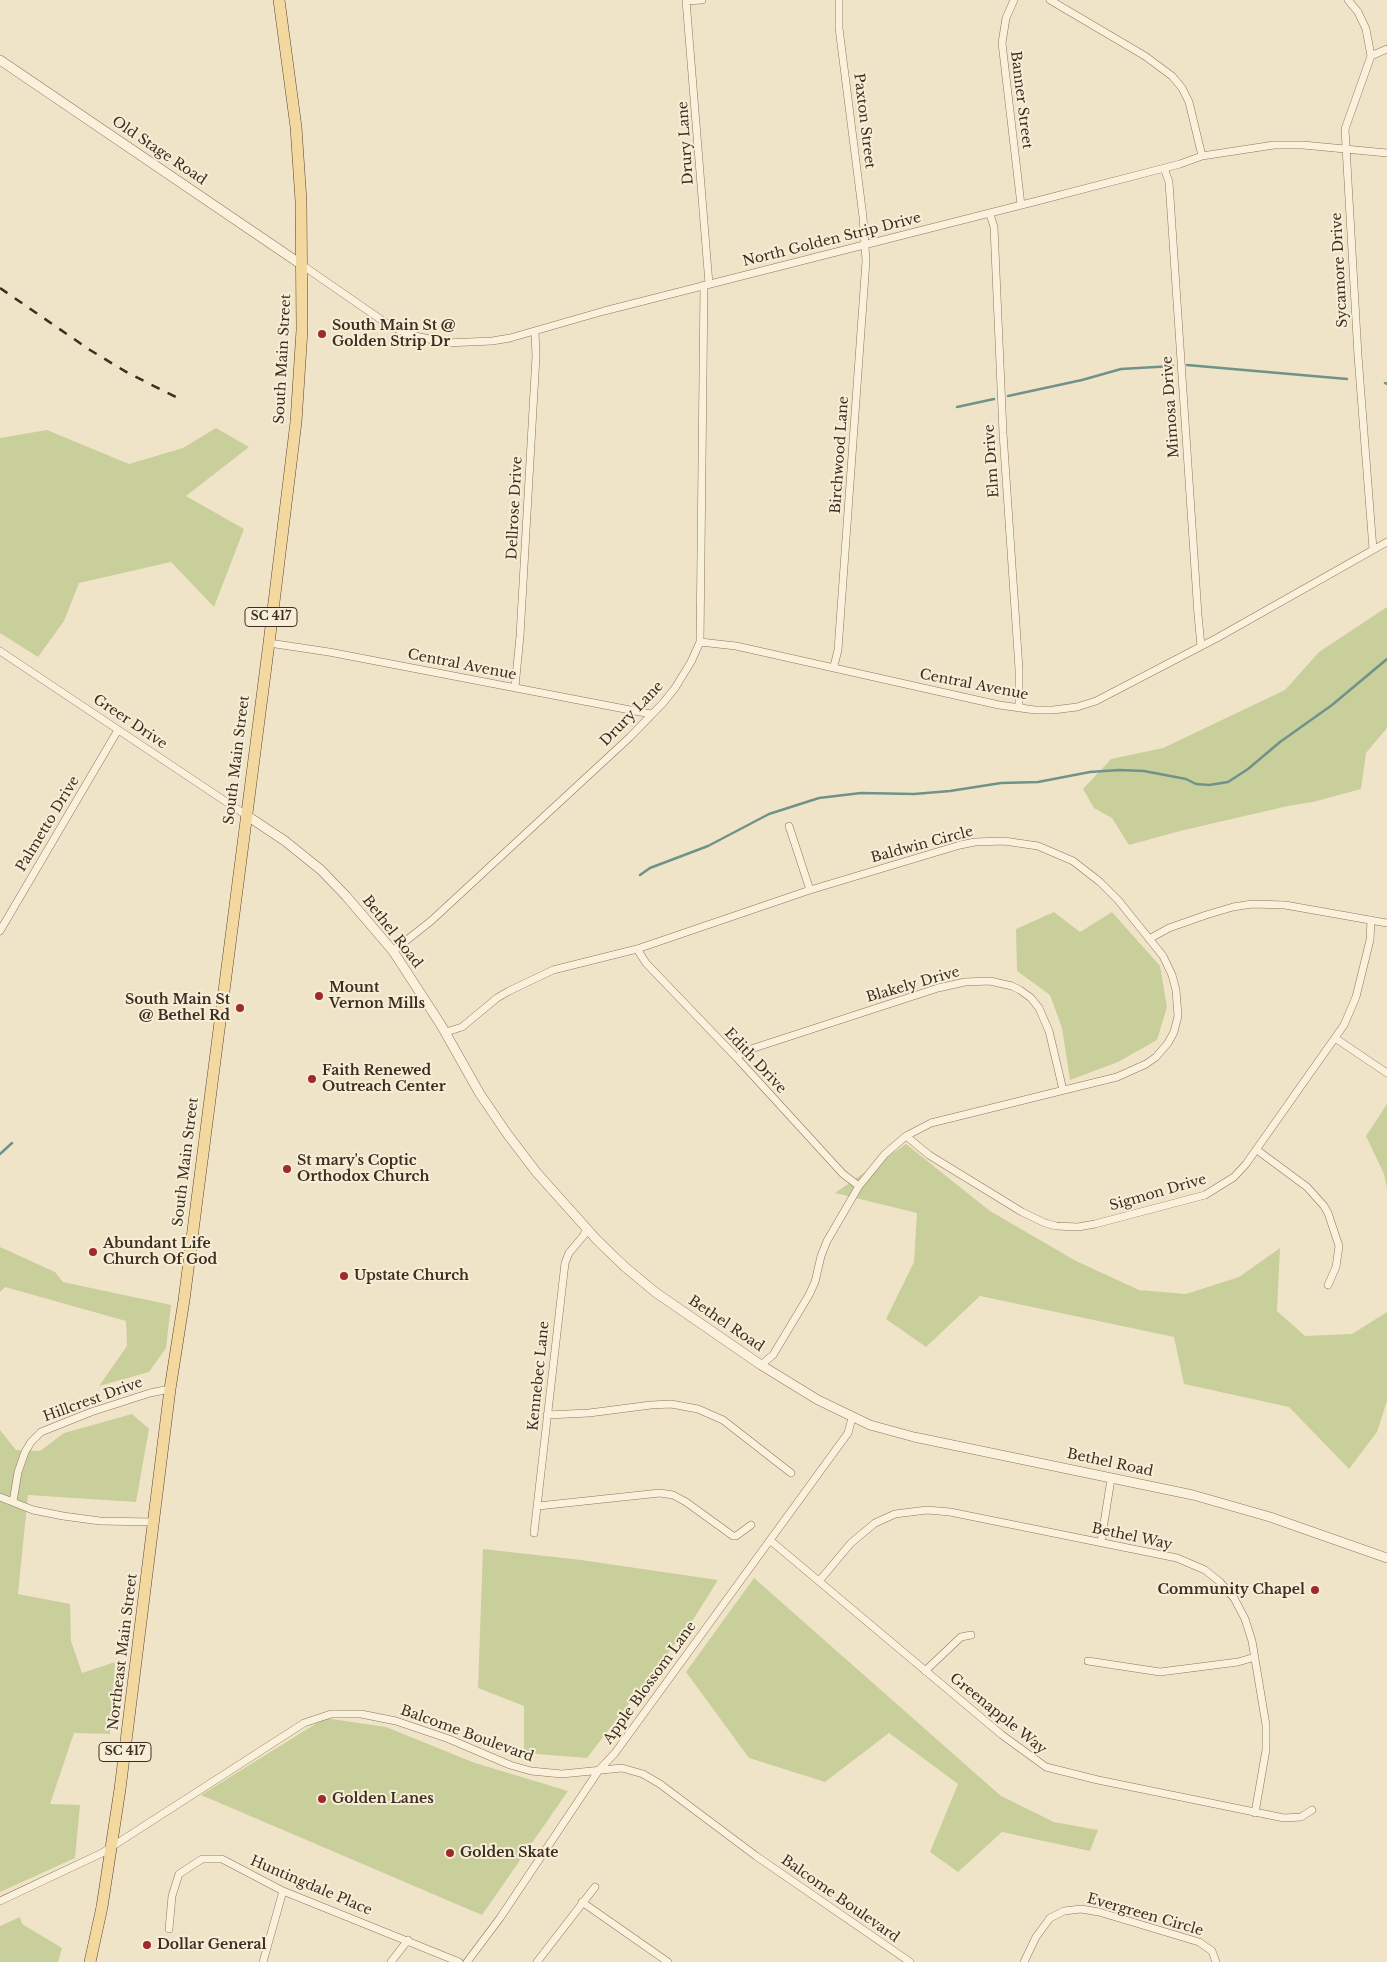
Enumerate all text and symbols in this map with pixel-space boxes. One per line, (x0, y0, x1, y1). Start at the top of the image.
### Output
street label: Banner Street (1007, 50, 1035, 150)
street label: Paxton Street (850, 72, 878, 170)
street label: Drury Lane (675, 101, 697, 185)
street label: Old Stage Road (108, 113, 210, 189)
street label: North Golden Strip Drive (741, 210, 923, 270)
street label: Sycamore Drive (1329, 212, 1351, 328)
street label: South Main Street (271, 294, 295, 424)
place label: South Main St @ Golden Strip Dr (332, 318, 456, 351)
marker: South Main St @ Golden Strip Dr (316, 328, 328, 340)
street label: Mimosa Drive (1159, 355, 1183, 459)
street label: Birchwood Lane (828, 396, 852, 514)
street label: Elm Drive (981, 424, 1003, 498)
street label: Dellrose Drive (504, 456, 526, 560)
road number: SC 417 (245, 608, 297, 626)
street label: Central Avenue (406, 646, 518, 684)
street label: Central Avenue (918, 666, 1030, 704)
street label: Drury Lane (597, 678, 667, 750)
street label: Greer Drive (90, 691, 170, 753)
street label: South Main Street (221, 694, 253, 826)
street label: Palmetto Drive (13, 773, 83, 875)
street label: Baldwin Circle (869, 823, 975, 867)
street label: Bethel Road (358, 892, 426, 972)
street label: Blakely Drive (864, 964, 962, 1006)
place label: Mount Vernon Mills (329, 980, 425, 1012)
marker: Mount Vernon Mills (313, 990, 325, 1002)
place label: South Main St @ Bethel Rd (125, 992, 230, 1024)
marker: South Main St @ Bethel Rd (234, 1002, 246, 1014)
street label: Edith Drive (720, 1025, 790, 1097)
place label: Faith Renewed Outreach Center (322, 1063, 446, 1096)
marker: Faith Renewed Outreach Center (306, 1073, 318, 1085)
street label: South Main Street (170, 1096, 202, 1228)
place label: St mary's Coptic Orthodox Church (297, 1153, 429, 1186)
marker: St mary's Coptic Orthodox Church (281, 1163, 293, 1175)
street label: Sigmon Drive (1108, 1171, 1208, 1215)
place label: Abundant Life Church Of God (103, 1236, 217, 1268)
marker: Abundant Life Church Of God (87, 1246, 99, 1258)
place label: Upstate Church (354, 1268, 469, 1284)
marker: Upstate Church (338, 1270, 350, 1282)
street label: Bethel Road (685, 1293, 767, 1355)
street label: Kennebec Lane (525, 1320, 553, 1432)
street label: Hillcrest Drive (41, 1374, 145, 1426)
street label: Bethel Road (1065, 1446, 1155, 1480)
street label: Bethel Way (1090, 1520, 1174, 1554)
street label: Northeast Main Street (105, 1573, 141, 1731)
place label: Community Chapel (1158, 1582, 1305, 1598)
marker: Community Chapel (1309, 1584, 1321, 1596)
street label: Apple Blossom Lane (600, 1618, 700, 1748)
street label: Greenapple Way (946, 1670, 1050, 1758)
street label: Balcome Boulevard (398, 1702, 536, 1766)
road number: SC 417 (99, 1742, 151, 1761)
place label: Golden Lanes (332, 1791, 434, 1807)
marker: Golden Lanes (316, 1793, 328, 1805)
place label: Golden Skate (460, 1845, 558, 1861)
marker: Golden Skate (444, 1847, 456, 1859)
street label: Balcome Boulevard (778, 1852, 902, 1946)
street label: Huntingdale Place (247, 1853, 375, 1919)
street label: Evergreen Circle (1085, 1890, 1205, 1940)
place label: Dollar General (157, 1937, 267, 1953)
marker: Dollar General (141, 1939, 153, 1951)

